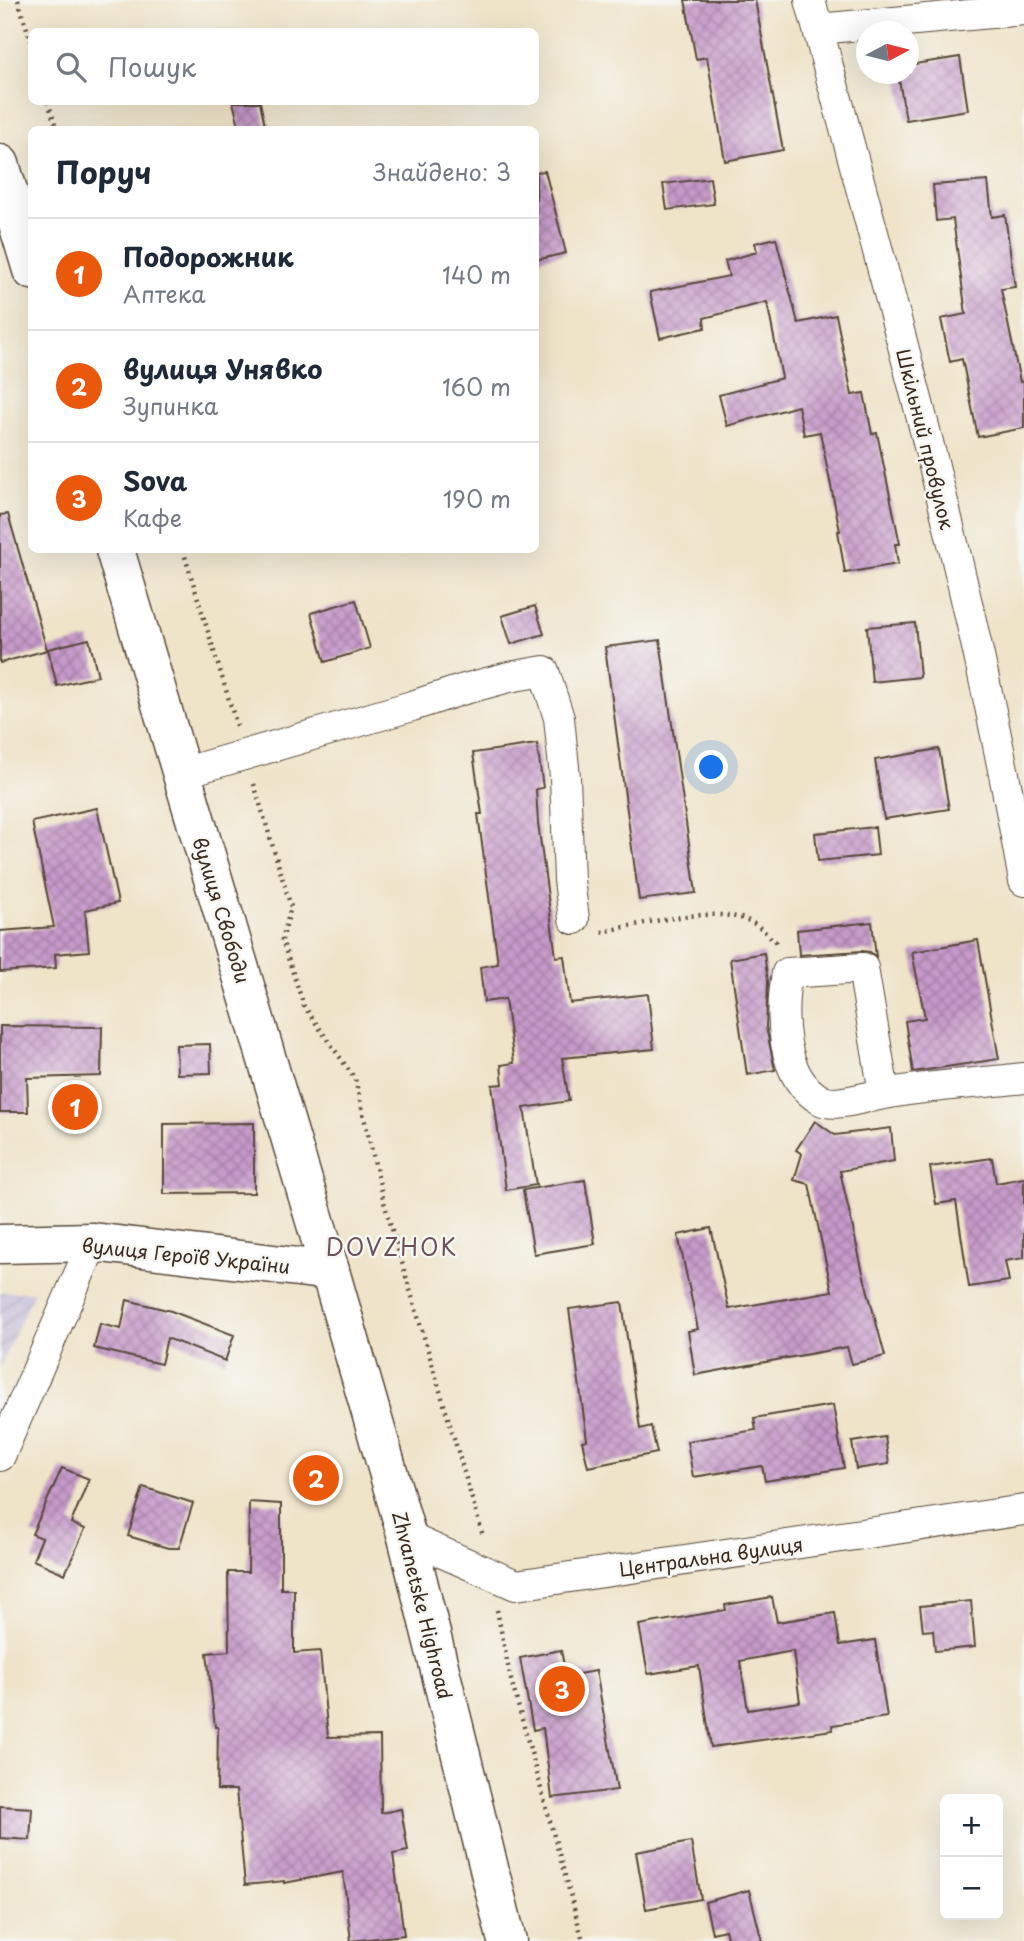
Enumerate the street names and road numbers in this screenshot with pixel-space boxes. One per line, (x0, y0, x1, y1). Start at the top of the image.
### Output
street label: Шкільний провулок (890, 346, 962, 533)
street label: вулиця Свободи (186, 833, 258, 987)
street label: вулиця Героїв України (81, 1230, 291, 1280)
street label: Zhvanetske Highroad (386, 1508, 460, 1702)
street label: Центральна вулиця (617, 1529, 805, 1583)

